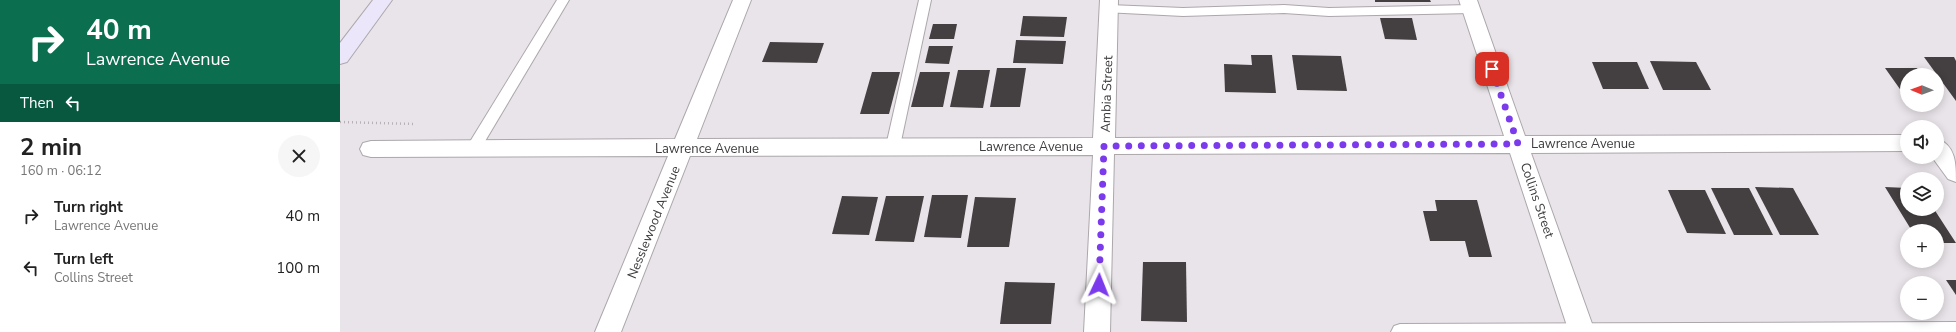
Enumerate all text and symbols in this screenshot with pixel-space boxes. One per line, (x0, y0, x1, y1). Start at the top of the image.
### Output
text: 40 m (86, 11, 152, 49)
icon: right (20, 16, 72, 68)
text: Lawrence Avenue (86, 47, 230, 71)
pin (1475, 52, 1509, 86)
street label: Ambia Street (1097, 55, 1117, 133)
icon: arrive (1481, 58, 1503, 80)
north arrow (1900, 68, 1944, 112)
map controls (1900, 68, 1944, 320)
icon: left (62, 92, 84, 114)
text: Then (20, 93, 54, 113)
button: sound (1900, 120, 1944, 164)
text: 2 min (20, 131, 82, 163)
button: close (278, 135, 320, 177)
street label: Lawrence Avenue (1531, 135, 1635, 153)
street label: Lawrence Avenue (979, 138, 1083, 156)
street label: Lawrence Avenue (655, 140, 759, 158)
street label: Collins Street (1516, 160, 1559, 241)
text: 160 m · 06:12 (20, 162, 102, 180)
street label: Nesslewood Avenue (623, 163, 685, 281)
button: layers (1900, 172, 1944, 216)
text: Turn right (54, 197, 123, 217)
icon: right (20, 205, 42, 227)
text: 40 m (285, 206, 320, 226)
text: Lawrence Avenue (54, 217, 158, 235)
button: + (1900, 224, 1944, 268)
text: Turn left (54, 249, 113, 269)
icon: left (20, 257, 42, 279)
text: 100 m (276, 258, 320, 278)
position arrow (1078, 264, 1120, 306)
text: Collins Street (54, 269, 133, 287)
button: − (1900, 276, 1944, 320)

